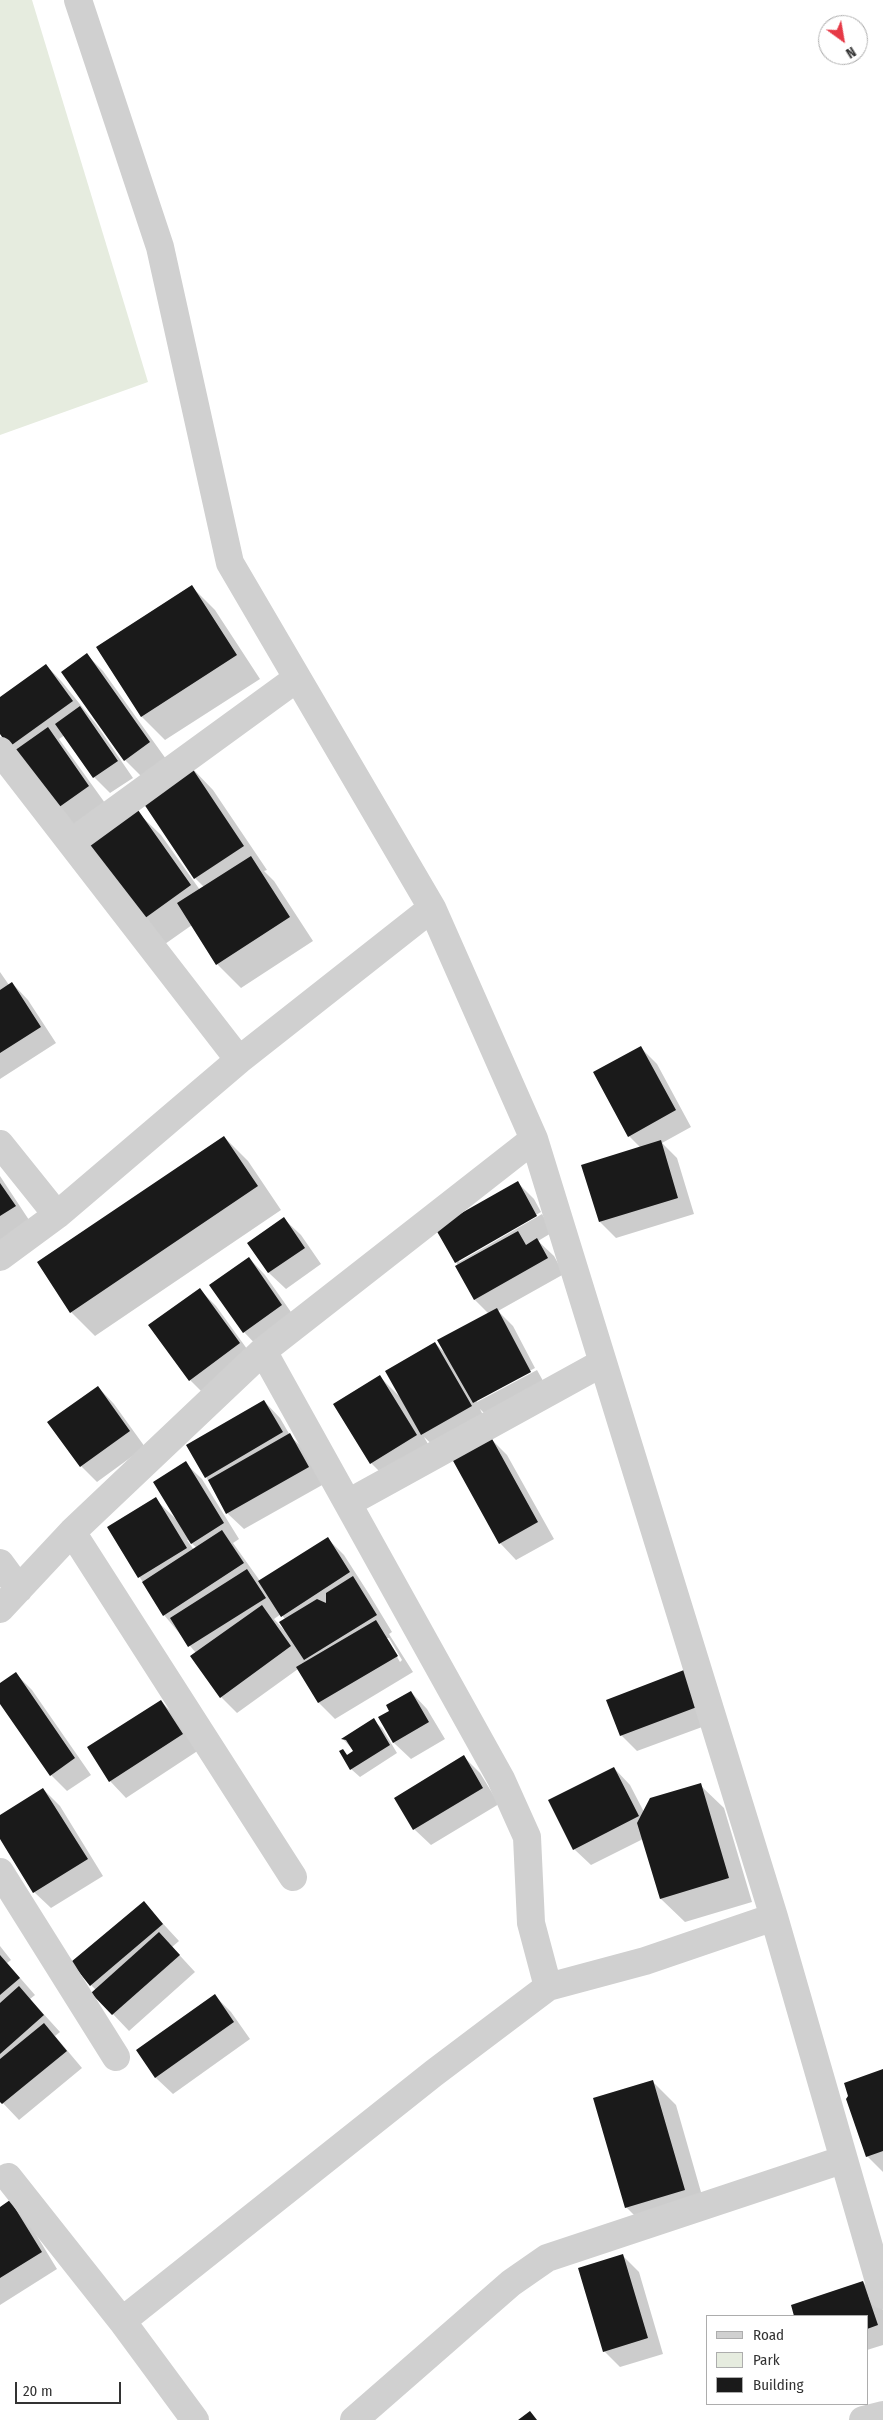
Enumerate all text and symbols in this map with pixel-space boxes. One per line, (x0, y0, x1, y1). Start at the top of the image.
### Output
north arrow (818, 15, 868, 65)
text: N (843, 43, 859, 62)
legend (706, 2315, 868, 2405)
text: Road (753, 2326, 784, 2344)
text: Park (753, 2351, 780, 2369)
scale bar (18, 2372, 124, 2404)
text: Building (753, 2376, 804, 2394)
text: 20 m (23, 2382, 53, 2400)

